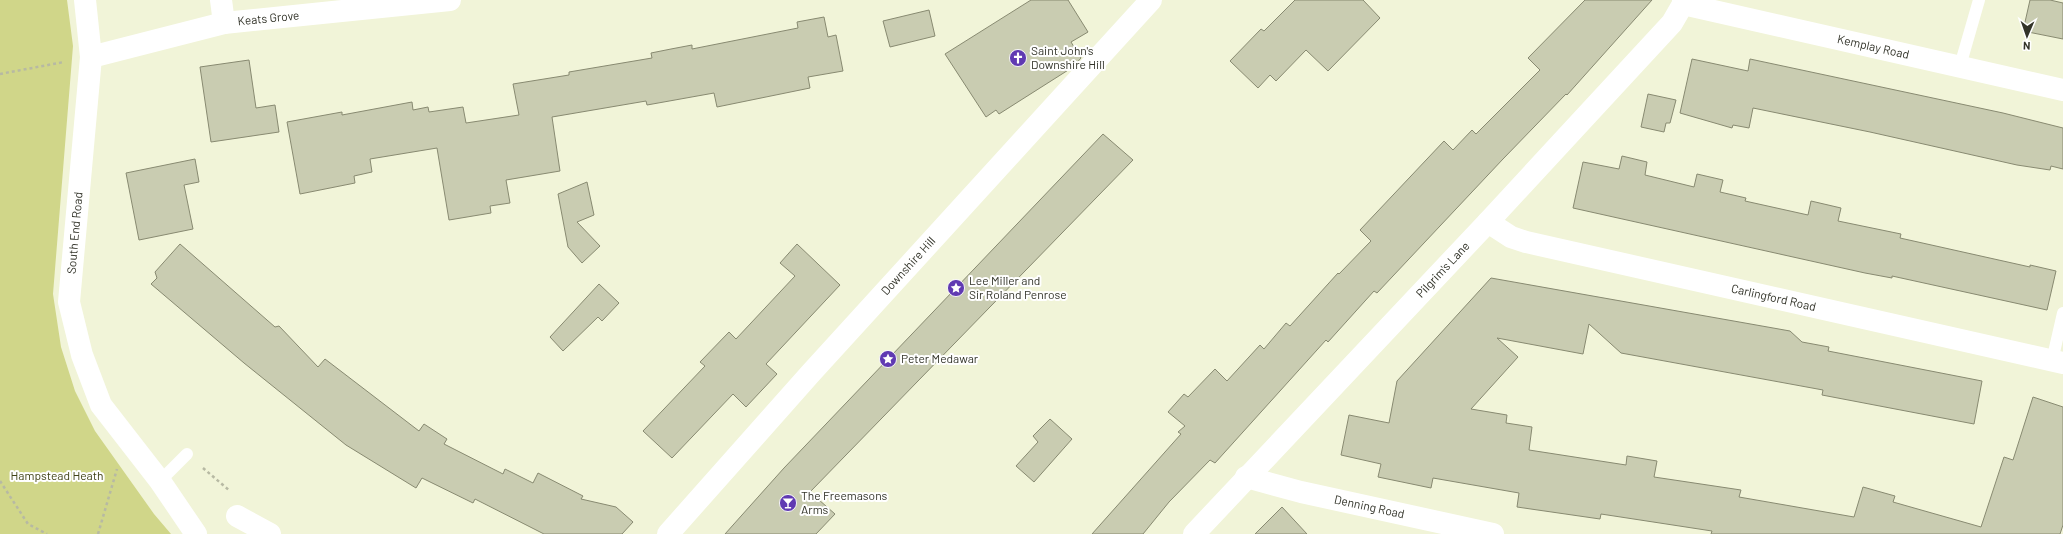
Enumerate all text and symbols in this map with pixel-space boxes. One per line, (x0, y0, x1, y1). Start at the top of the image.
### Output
street label: Keats Grove (237, 7, 300, 28)
north arrow (2007, 16, 2047, 56)
street label: Kemplay Road (1836, 31, 1911, 61)
text: N (2023, 40, 2031, 53)
place label: Saint John's Downshire Hill (1031, 43, 1105, 71)
church icon: Saint John's Downshire Hill (1008, 48, 1028, 68)
street label: South End Road (63, 191, 85, 275)
street label: Downshire Hill (878, 233, 938, 297)
street label: Pilgrim's Lane (1413, 238, 1472, 300)
place label: Lee Miller and Sir Roland Penrose (969, 273, 1067, 301)
place icon: Lee Miller and Sir Roland Penrose (946, 278, 966, 298)
street label: Carlingford Road (1730, 280, 1817, 313)
place icon: Peter Medawar (878, 349, 898, 369)
place label: Peter Medawar (901, 351, 979, 365)
park label: Hampstead Heath (10, 468, 104, 482)
place label: The Freemasons Arms (801, 488, 888, 516)
street label: Denning Road (1333, 491, 1406, 520)
bar icon: The Freemasons Arms (778, 493, 798, 513)

